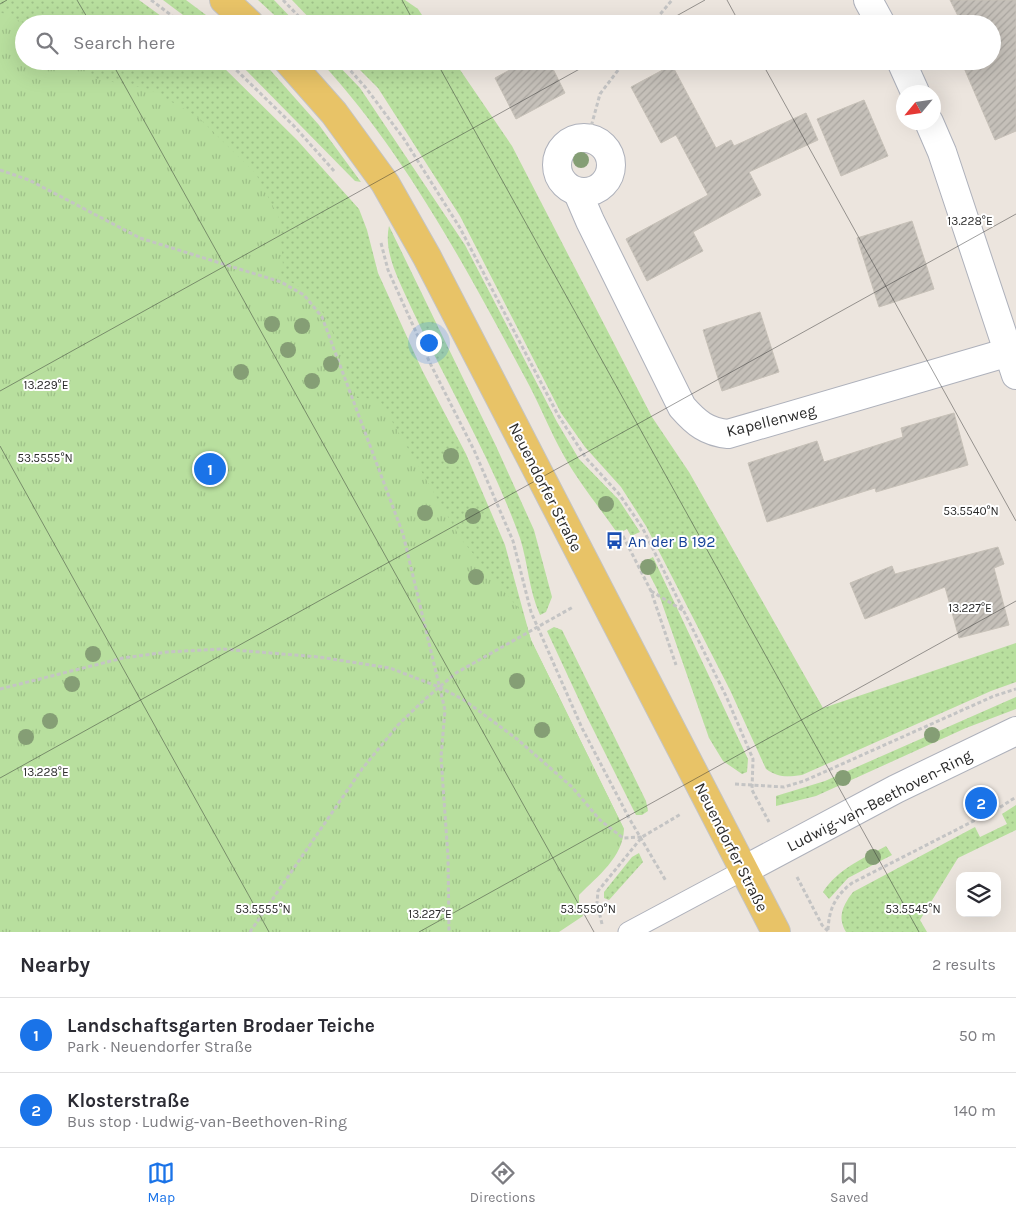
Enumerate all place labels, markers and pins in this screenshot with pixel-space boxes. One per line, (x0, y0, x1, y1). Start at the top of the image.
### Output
pin: 1 (194, 450, 226, 488)
bus stop icon: An der B 192 (604, 531, 624, 551)
place label: An der B 192 (628, 532, 716, 551)
pin: 2 (965, 784, 997, 822)

